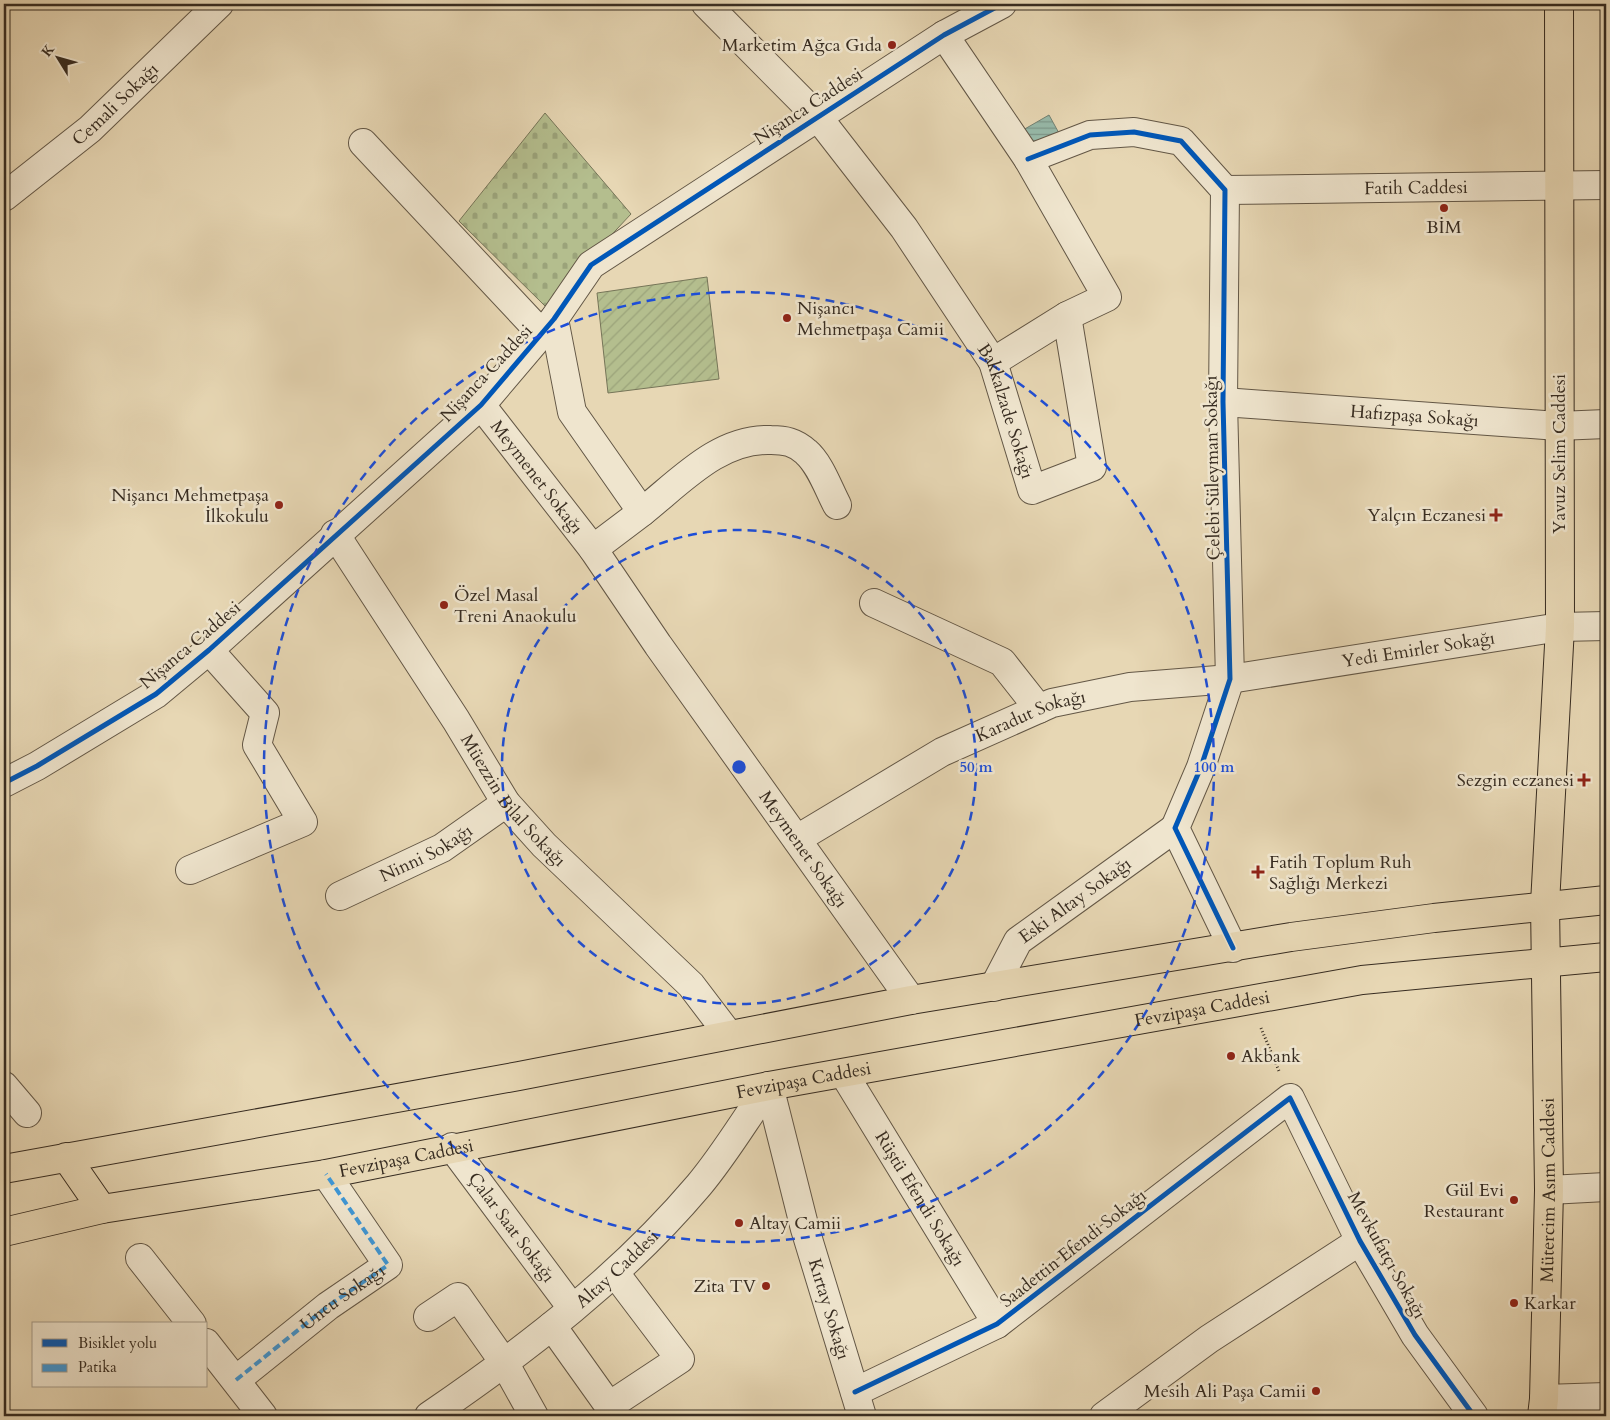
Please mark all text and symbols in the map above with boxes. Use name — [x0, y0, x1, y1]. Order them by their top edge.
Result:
north arrow — [32, 32, 82, 82]
place label: Marketim Ağca Gıda — [722, 33, 882, 58]
marker: Marketim Ağca Gıda — [886, 39, 898, 51]
text: K — [37, 40, 59, 61]
street label: Cemali Sokağı — [67, 57, 164, 152]
street label: Nişanca Caddesi — [749, 62, 868, 151]
street label: Fatih Caddesi — [1364, 175, 1468, 201]
marker: BİM — [1438, 202, 1450, 214]
place label: BİM — [1426, 215, 1462, 240]
place label: Nişancı Mehmetpaşa Camii — [797, 296, 944, 342]
marker: Nişancı Mehmetpaşa Camii — [781, 312, 793, 324]
street label: Nişanca Caddesi — [435, 319, 538, 428]
street label: Bakkalzade Sokağı — [971, 339, 1040, 482]
street label: Yavuz Selim Caddesi — [1547, 374, 1572, 534]
street label: Çelebi Süleyman Sokağı — [1198, 375, 1227, 561]
street label: Hafızpaşa Sokağı — [1349, 399, 1480, 433]
street label: Meymenet Sokağı — [484, 415, 589, 539]
place label: Nişancı Mehmetpaşa İlkokulu — [111, 483, 269, 529]
marker: Nişancı Mehmetpaşa İlkokulu — [273, 499, 285, 511]
place label: Yalçın Eczanesi — [1367, 503, 1486, 528]
marker: Yalçın Eczanesi — [1490, 509, 1502, 521]
place label: Özel Masal Treni Anaokulu — [454, 583, 577, 629]
street label: Nişanca Caddesi — [134, 596, 246, 695]
marker: Özel Masal Treni Anaokulu — [438, 599, 450, 611]
street label: Yedi Emirler Sokağı — [1340, 625, 1497, 674]
street label: Karadut Sokağı — [971, 684, 1088, 749]
street label: Müezzin Bilal Sokağı — [454, 729, 571, 873]
text: 50 m — [959, 757, 993, 777]
text: 100 m — [1194, 757, 1235, 777]
centre of rings — [730, 758, 748, 776]
place label: Sezgin eczanesi — [1457, 768, 1574, 793]
marker: Sezgin eczanesi — [1578, 774, 1590, 786]
street label: Meymenet Sokağı — [753, 786, 853, 913]
street label: Ninni Sokağı — [376, 818, 478, 889]
place label: Fatih Toplum Ruh Sağlığı Merkezi — [1269, 850, 1412, 896]
street label: Eski Altay Sokağı — [1014, 851, 1137, 950]
marker: Fatih Toplum Ruh Sağlığı Merkezi — [1251, 865, 1265, 879]
street label: Fevzipaşa Caddesi — [1133, 985, 1272, 1033]
place label: Akbank — [1241, 1044, 1301, 1069]
marker: Akbank — [1225, 1050, 1237, 1062]
street label: Fevzipaşa Caddesi — [734, 1056, 873, 1105]
street label: Mütercim Asım Caddesi — [1535, 1098, 1562, 1283]
street label: Rüştü Efendi Sokağı — [869, 1126, 971, 1271]
street label: Fevzipaşa Caddesi — [337, 1133, 476, 1184]
street label: Çalar Saat Sokağı — [462, 1167, 561, 1288]
place label: Gül Evi Restaurant — [1424, 1178, 1504, 1224]
street label: Saadettin Efendi Sokağı — [995, 1183, 1152, 1314]
street label: Mevkufatçı Sokağı — [1341, 1187, 1432, 1323]
marker: Gül Evi Restaurant — [1508, 1194, 1520, 1206]
place label: Altay Camii — [749, 1211, 841, 1236]
marker: Altay Camii — [733, 1217, 745, 1229]
street label: Altay Caddesi — [570, 1224, 665, 1314]
street label: Kırtay Sokağı — [802, 1256, 856, 1363]
street label: Uncu Sokağı — [295, 1259, 390, 1337]
place label: Zita TV — [693, 1274, 757, 1299]
marker: Zita TV — [760, 1280, 772, 1292]
place label: Karkar — [1524, 1291, 1576, 1316]
marker: Karkar — [1508, 1297, 1520, 1309]
legend — [32, 1322, 208, 1388]
text: Bisiklet yolu — [78, 1333, 157, 1353]
text: Patika — [78, 1357, 117, 1377]
place label: Mesih Ali Paşa Camii — [1144, 1379, 1306, 1404]
marker: Mesih Ali Paşa Camii — [1310, 1385, 1322, 1397]

